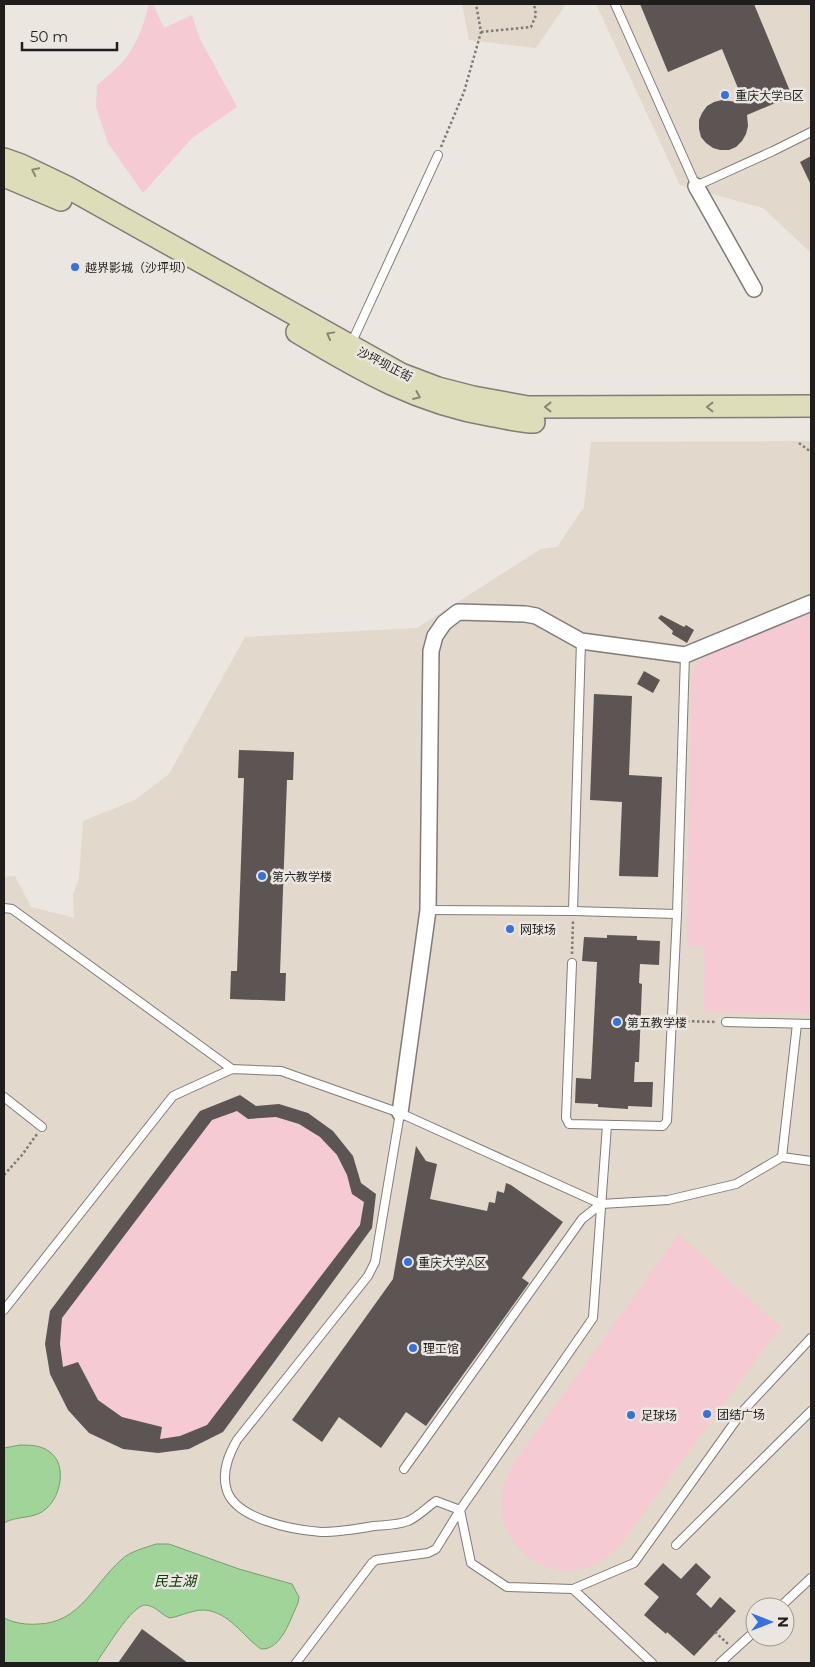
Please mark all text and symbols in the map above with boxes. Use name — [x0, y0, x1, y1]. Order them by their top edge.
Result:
scale bar — [22, 20, 118, 52]
text: 50 m — [30, 27, 68, 46]
place label: 重庆大学B区 — [735, 88, 804, 103]
marker: 重庆大学B区 — [719, 89, 731, 101]
one-way arrow — [31, 167, 40, 177]
place label: 越界影城（沙坪坝） — [85, 260, 193, 275]
marker: 越界影城（沙坪坝） — [69, 261, 81, 273]
one-way arrow — [326, 331, 335, 341]
street label: 沙坪坝正街 — [355, 344, 415, 384]
one-way arrow — [412, 389, 421, 400]
one-way arrow — [543, 402, 551, 412]
one-way arrow — [706, 402, 714, 412]
place label: 第六教学楼 — [272, 869, 332, 884]
marker: 第六教学楼 — [256, 870, 268, 882]
place label: 网球场 — [520, 922, 556, 937]
marker: 网球场 — [504, 923, 516, 935]
place label: 第五教学楼 — [627, 1015, 687, 1030]
marker: 第五教学楼 — [611, 1016, 623, 1028]
place label: 重庆大学A区 — [418, 1255, 487, 1270]
marker: 重庆大学A区 — [402, 1256, 414, 1268]
place label: 理工馆 — [423, 1341, 459, 1356]
marker: 理工馆 — [407, 1342, 419, 1354]
place label: 团结广场 — [717, 1407, 765, 1422]
place label: 足球场 — [641, 1408, 677, 1423]
marker: 团结广场 — [701, 1408, 713, 1420]
marker: 足球场 — [625, 1409, 637, 1421]
water label: 民主湖 — [154, 1572, 198, 1590]
north arrow — [745, 1597, 795, 1647]
text: N — [774, 1616, 792, 1628]

